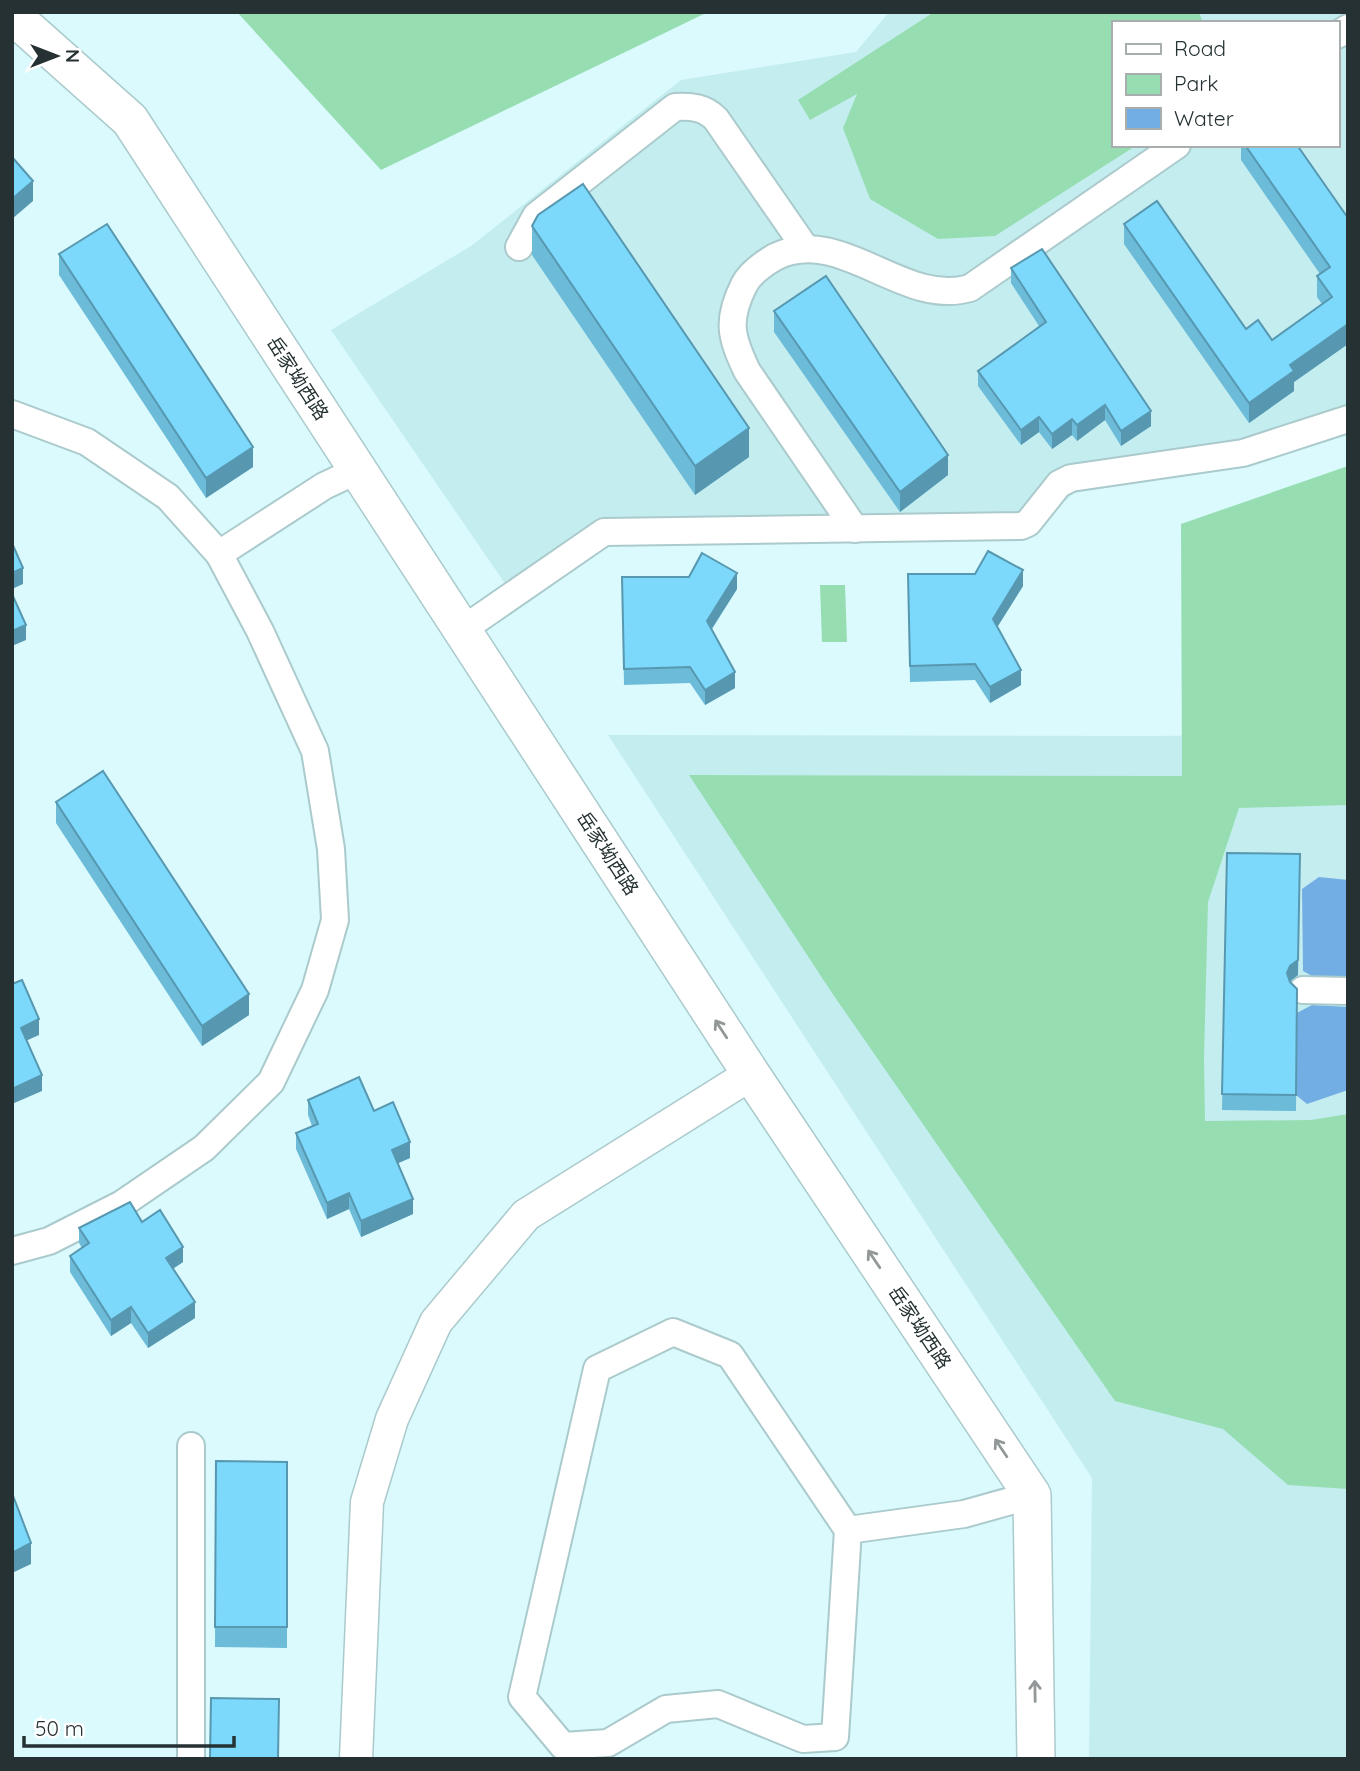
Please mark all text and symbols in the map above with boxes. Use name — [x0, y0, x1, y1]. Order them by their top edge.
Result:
north arrow — [21, 21, 91, 91]
legend — [1112, 21, 1339, 147]
text: Road — [1174, 35, 1226, 61]
text: N — [61, 49, 85, 63]
text: Park — [1174, 70, 1218, 96]
text: Water — [1174, 105, 1234, 131]
street label: 岳家坳西路 — [262, 332, 334, 424]
street label: 岳家坳西路 — [572, 807, 644, 899]
one-way arrow — [714, 1019, 728, 1039]
one-way arrow — [867, 1250, 882, 1269]
street label: 岳家坳西路 — [883, 1281, 957, 1373]
one-way arrow — [994, 1439, 1008, 1458]
one-way arrow — [1028, 1679, 1042, 1702]
scale bar — [24, 1704, 234, 1748]
text: 50 m — [35, 1715, 84, 1741]

